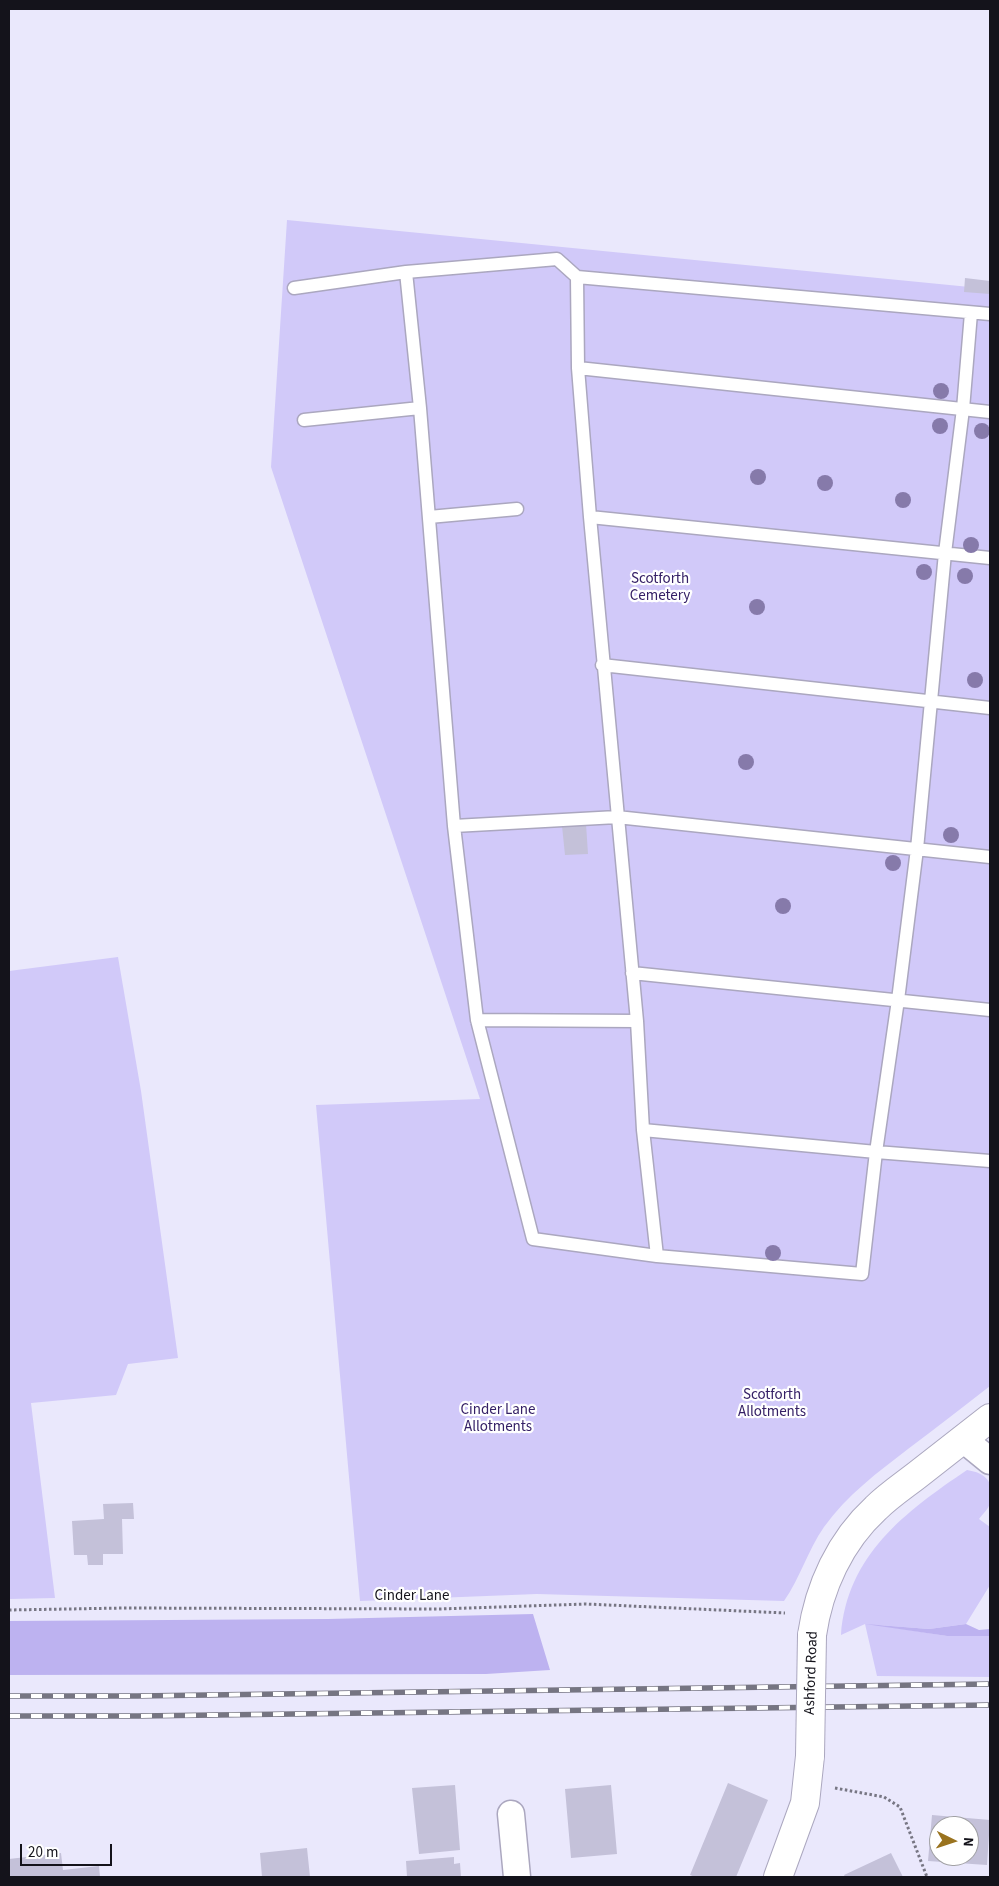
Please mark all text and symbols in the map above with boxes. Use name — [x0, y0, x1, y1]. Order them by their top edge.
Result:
park label: Scotforth Cemetery — [630, 571, 690, 606]
park label: Scotforth Allotments — [738, 1387, 806, 1422]
park label: Cinder Lane Allotments — [461, 1402, 535, 1437]
street label: Cinder Lane — [375, 1588, 449, 1606]
street label: Ashford Road — [802, 1631, 822, 1715]
north arrow — [929, 1816, 979, 1866]
scale bar — [22, 1834, 115, 1866]
text: N — [958, 1837, 978, 1847]
text: 20 m — [28, 1842, 58, 1863]

